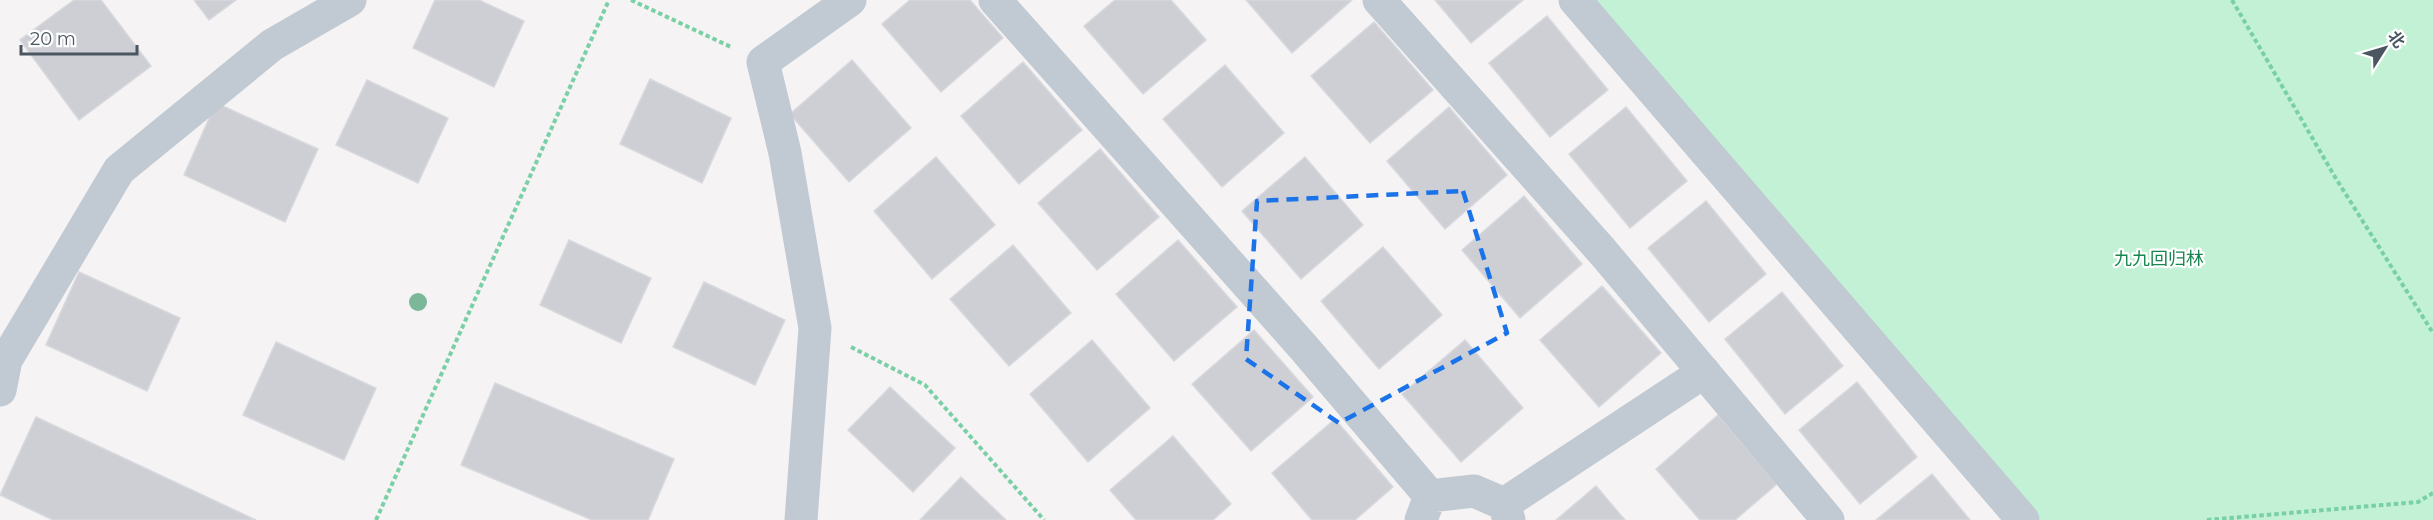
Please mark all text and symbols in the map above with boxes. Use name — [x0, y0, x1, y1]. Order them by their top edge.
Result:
scale bar — [21, 18, 136, 56]
north arrow — [2355, 18, 2415, 78]
text: 北 — [2384, 27, 2409, 51]
text: 20 m — [30, 28, 76, 50]
park label: 九九回归林 — [2114, 248, 2204, 270]

